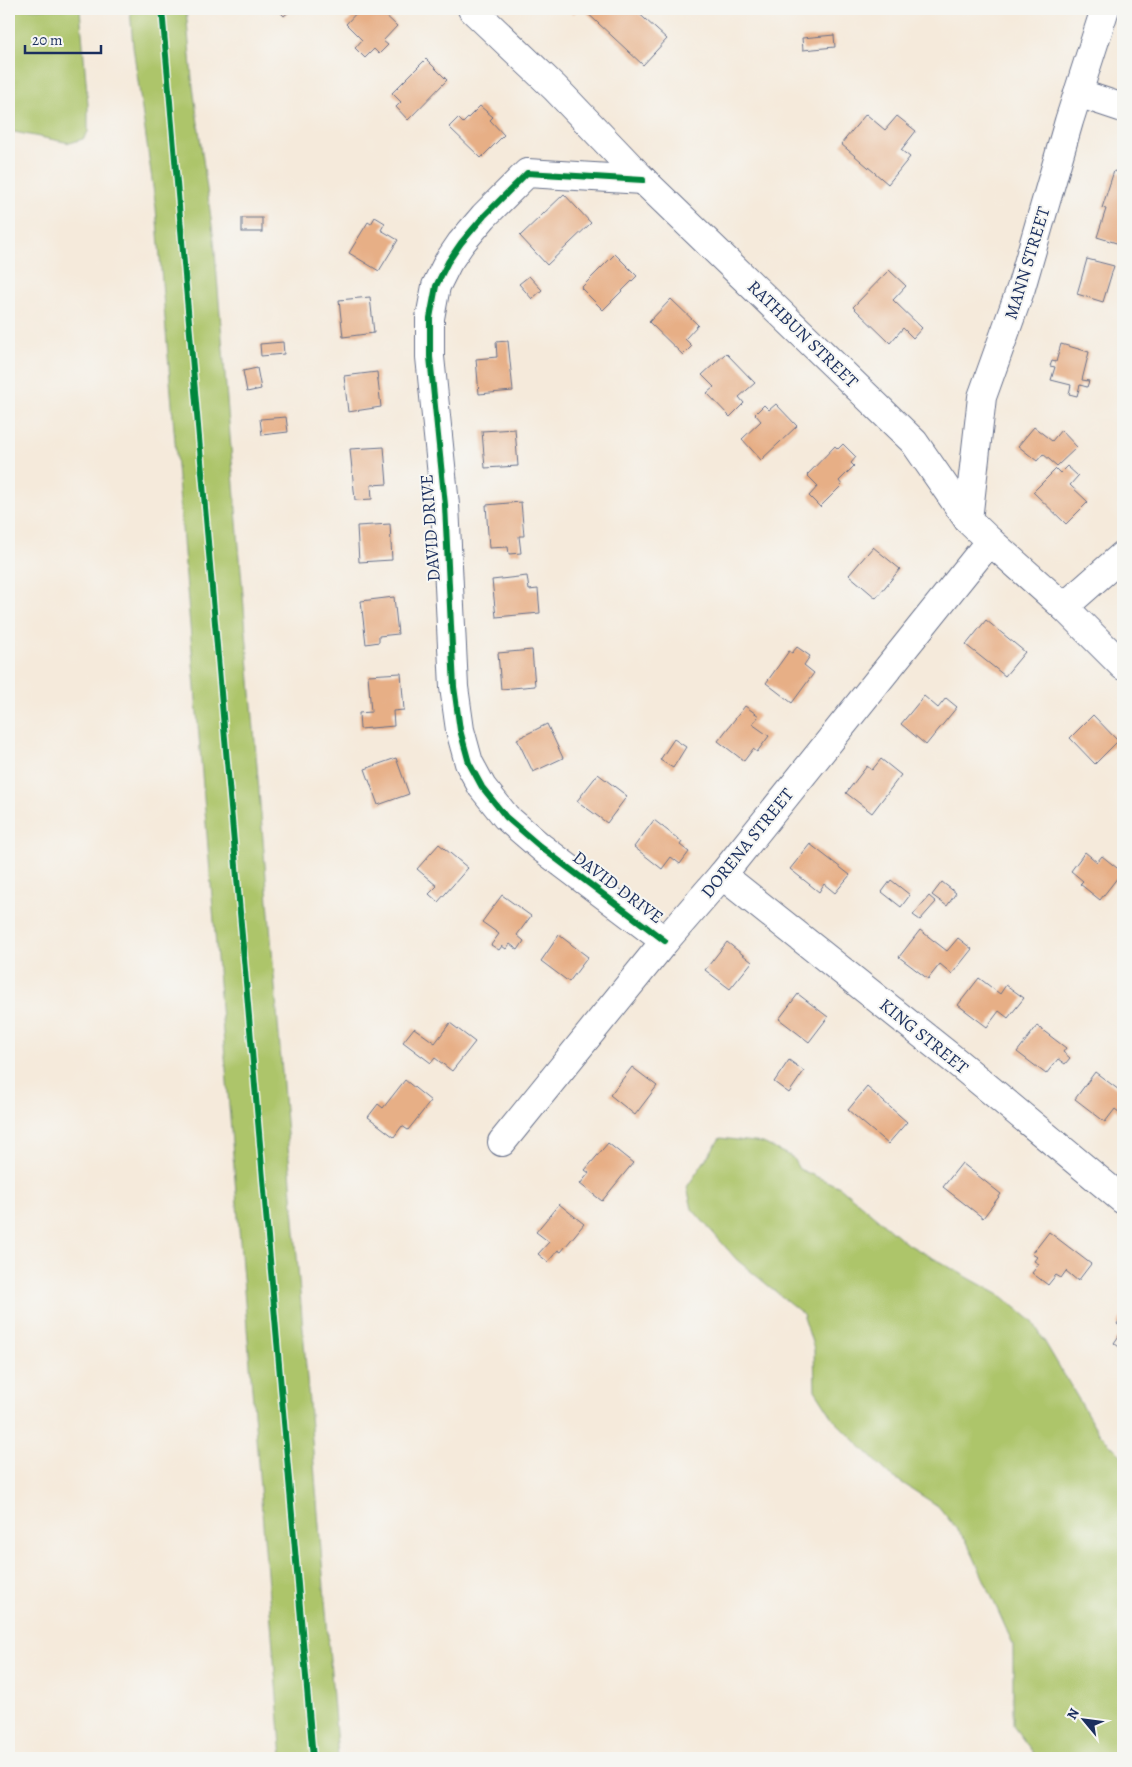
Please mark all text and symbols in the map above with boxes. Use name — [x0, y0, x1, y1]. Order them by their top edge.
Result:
scale bar — [25, 22, 101, 54]
text: 20 m — [32, 30, 63, 50]
street label: MANN STREET — [998, 204, 1056, 322]
street label: RATHBUN STREET — [742, 275, 864, 393]
street label: DAVID DRIVE — [414, 473, 446, 583]
street label: DORENA STREET — [695, 783, 799, 903]
street label: DAVID DRIVE — [568, 845, 668, 929]
street label: KING STREET — [875, 993, 974, 1079]
north arrow — [1060, 1694, 1110, 1744]
text: N — [1062, 1705, 1084, 1723]

